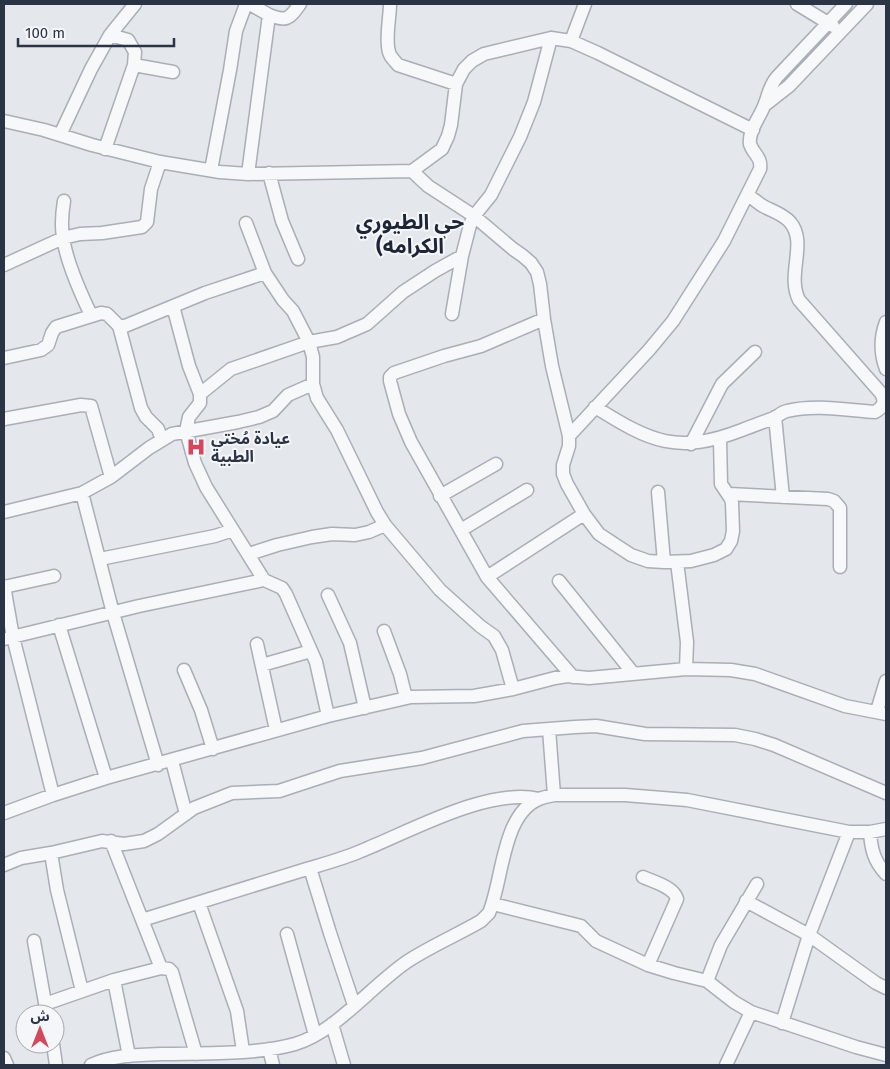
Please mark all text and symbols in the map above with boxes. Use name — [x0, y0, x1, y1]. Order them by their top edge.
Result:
scale bar — [18, 15, 174, 47]
text: 100 m — [25, 24, 65, 42]
district label: حي الطيوري (الكرامه — [356, 209, 464, 259]
place label: عيادة مُختي الطبية — [211, 429, 290, 466]
hospital icon: عيادة مُختي الطبية — [185, 436, 207, 458]
north arrow — [15, 1004, 65, 1054]
text: ش — [30, 1008, 50, 1025]

